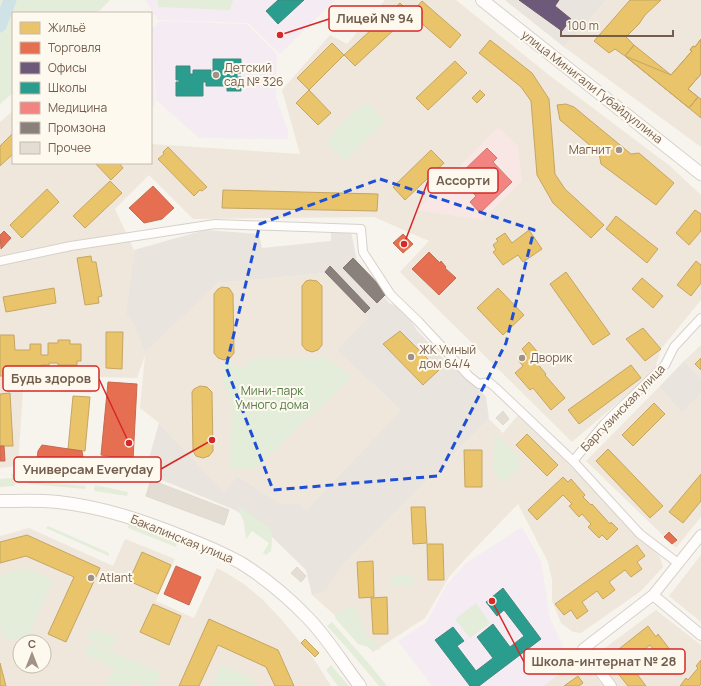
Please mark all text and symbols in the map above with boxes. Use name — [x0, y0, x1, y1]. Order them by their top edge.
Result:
callout: Лицей № 94 — [329, 6, 422, 31]
text: Лицей № 94 — [336, 9, 414, 27]
legend — [12, 12, 152, 164]
scale bar — [561, 12, 673, 38]
text: 100 m — [567, 17, 599, 34]
text: Жильё — [48, 19, 86, 36]
street label: улица Минигали Губайдуллина — [518, 26, 667, 147]
text: Торговля — [48, 39, 101, 56]
text: Офисы — [48, 59, 87, 76]
place label: Детский сад № 326 — [224, 59, 283, 90]
marker: Детский сад № 326 — [211, 70, 221, 80]
text: Школы — [48, 79, 87, 96]
text: Медицина — [48, 99, 107, 116]
text: Промзона — [48, 119, 106, 136]
text: Прочее — [48, 139, 91, 156]
place label: Магнит — [569, 141, 611, 158]
marker: Магнит — [614, 145, 624, 155]
callout: Ассорти — [428, 168, 498, 193]
text: Ассорти — [436, 171, 490, 189]
place label: ЖК Умный дом 64/4 — [419, 341, 476, 372]
place label: Дворик — [530, 349, 573, 366]
marker: ЖК Умный дом 64/4 — [406, 352, 416, 362]
marker: Дворик — [517, 353, 527, 363]
street label: Баргузинская улица — [577, 360, 669, 455]
callout: Будь здоров — [3, 366, 99, 391]
text: Будь здоров — [11, 369, 91, 387]
park label: Мини-парк Умного дома — [235, 382, 309, 413]
callout: Универсам Everyday — [14, 457, 161, 482]
text: Универсам Everyday — [23, 460, 154, 478]
street label: Бакалинская улица — [128, 510, 236, 567]
place label: Atlant — [99, 569, 133, 586]
marker: Atlant — [86, 573, 96, 583]
north arrow — [12, 634, 52, 674]
text: С — [28, 636, 36, 651]
callout: Школа-интернат № 28 — [524, 649, 685, 674]
text: Школа-интернат № 28 — [532, 652, 676, 670]

